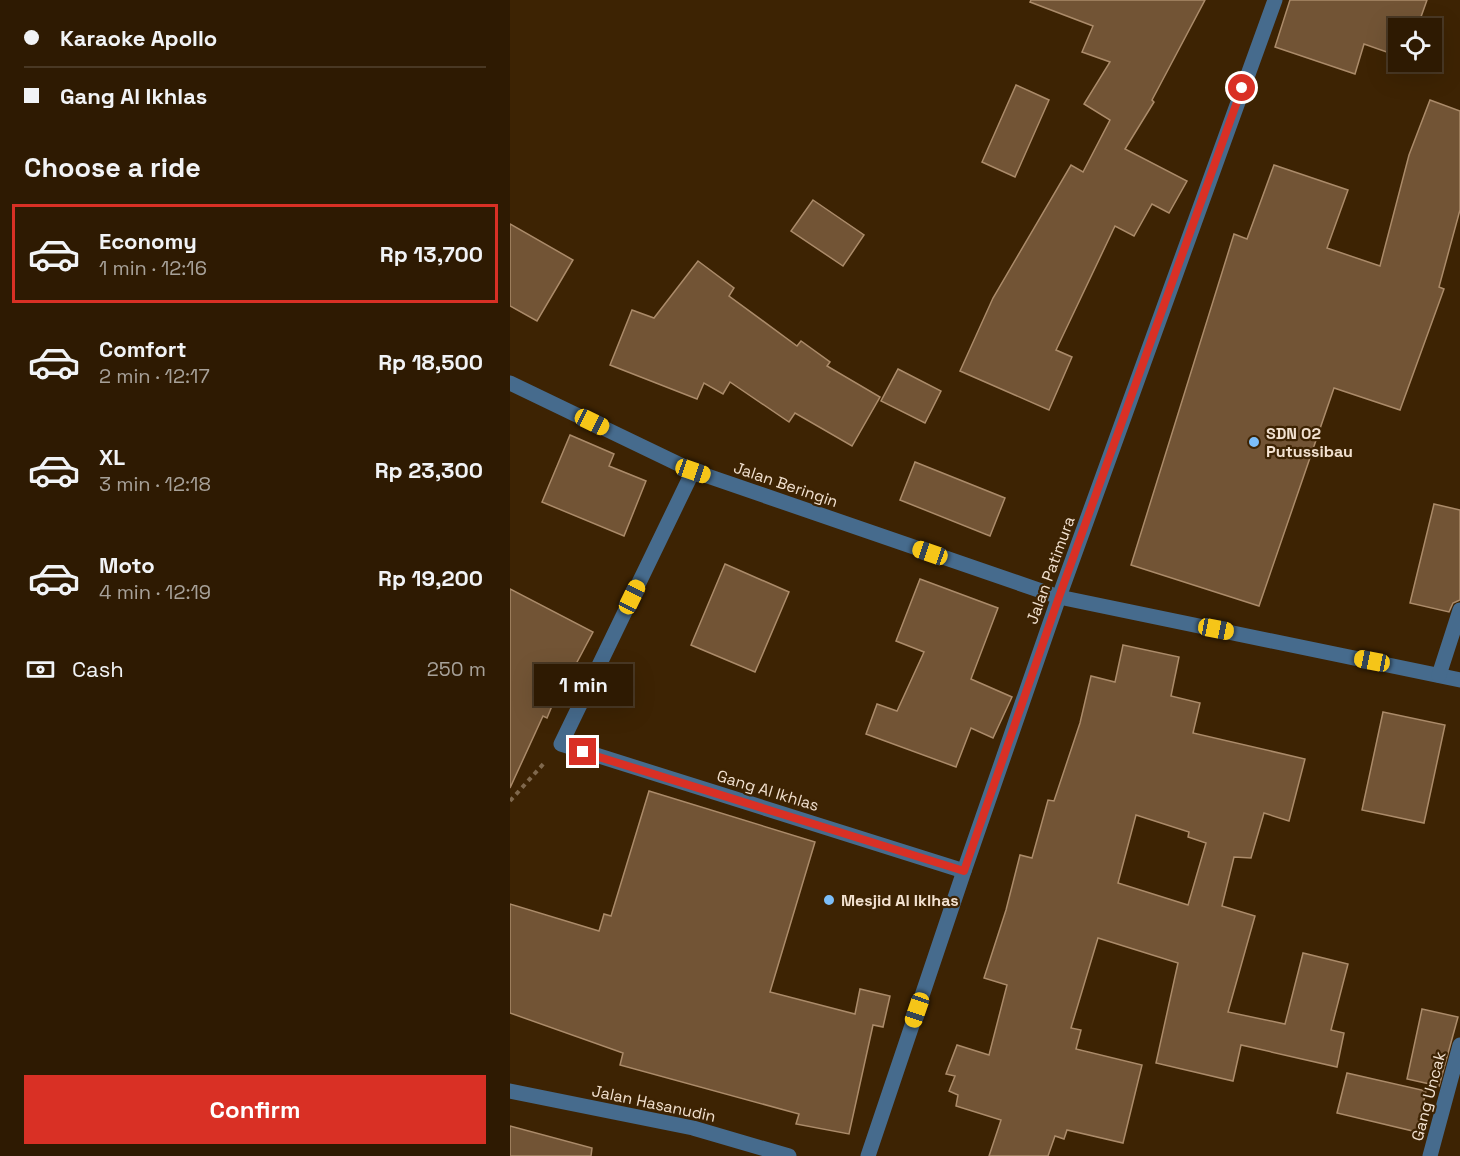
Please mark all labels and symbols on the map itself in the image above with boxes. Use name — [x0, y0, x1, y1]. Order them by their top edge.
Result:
route start — [1228, 74, 1255, 101]
car — [572, 406, 612, 438]
place label: SDN 02 Putussibau — [1266, 423, 1353, 462]
marker: SDN 02 Putussibau — [1247, 435, 1261, 449]
car — [673, 457, 713, 485]
street label: Jalan Beringin — [731, 457, 841, 512]
street label: Jalan Patimura — [1021, 513, 1080, 627]
car — [910, 539, 950, 567]
car — [616, 577, 648, 617]
car — [1197, 617, 1235, 641]
car — [1353, 649, 1391, 673]
callout: 1 min — [533, 665, 632, 707]
route end — [569, 738, 596, 765]
street label: Gang Al Ikhlas — [714, 765, 821, 816]
place label: Mesjid Al Iklhas — [841, 890, 959, 911]
marker: Mesjid Al Iklhas — [822, 893, 836, 907]
car — [903, 990, 931, 1030]
street label: Gang Uncak — [1406, 1049, 1451, 1143]
street label: Jalan Hasanudin — [590, 1080, 718, 1127]

